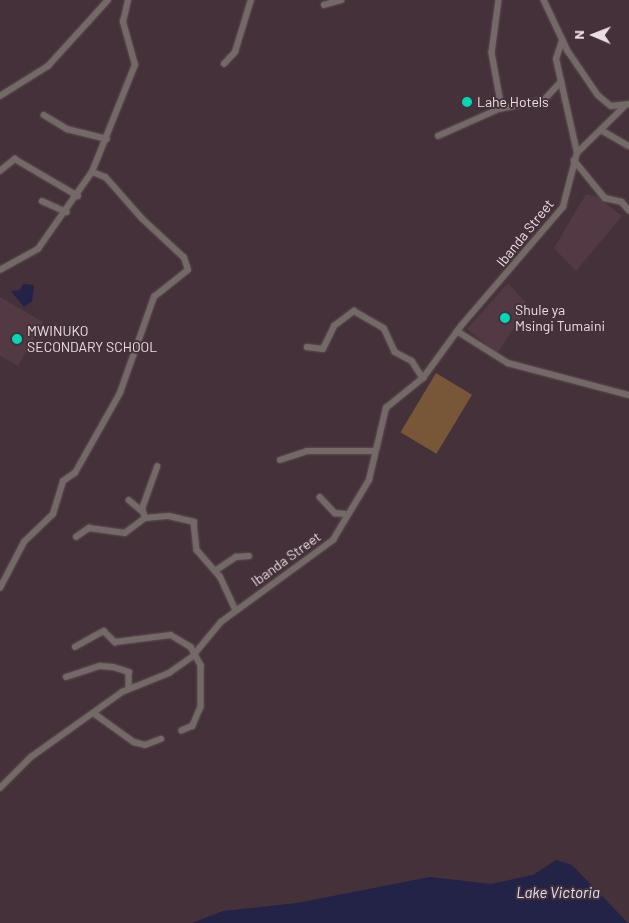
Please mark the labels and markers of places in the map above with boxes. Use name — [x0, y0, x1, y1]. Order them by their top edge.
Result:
place label: Lahe Hotels — [477, 94, 549, 110]
marker: Lahe Hotels — [461, 96, 473, 108]
place label: Shule ya Msingi Tumaini — [515, 302, 605, 334]
marker: Shule ya Msingi Tumaini — [499, 312, 511, 324]
place label: MWINUKO SECONDARY SCHOOL — [27, 323, 157, 356]
marker: MWINUKO SECONDARY SCHOOL — [11, 333, 23, 345]

